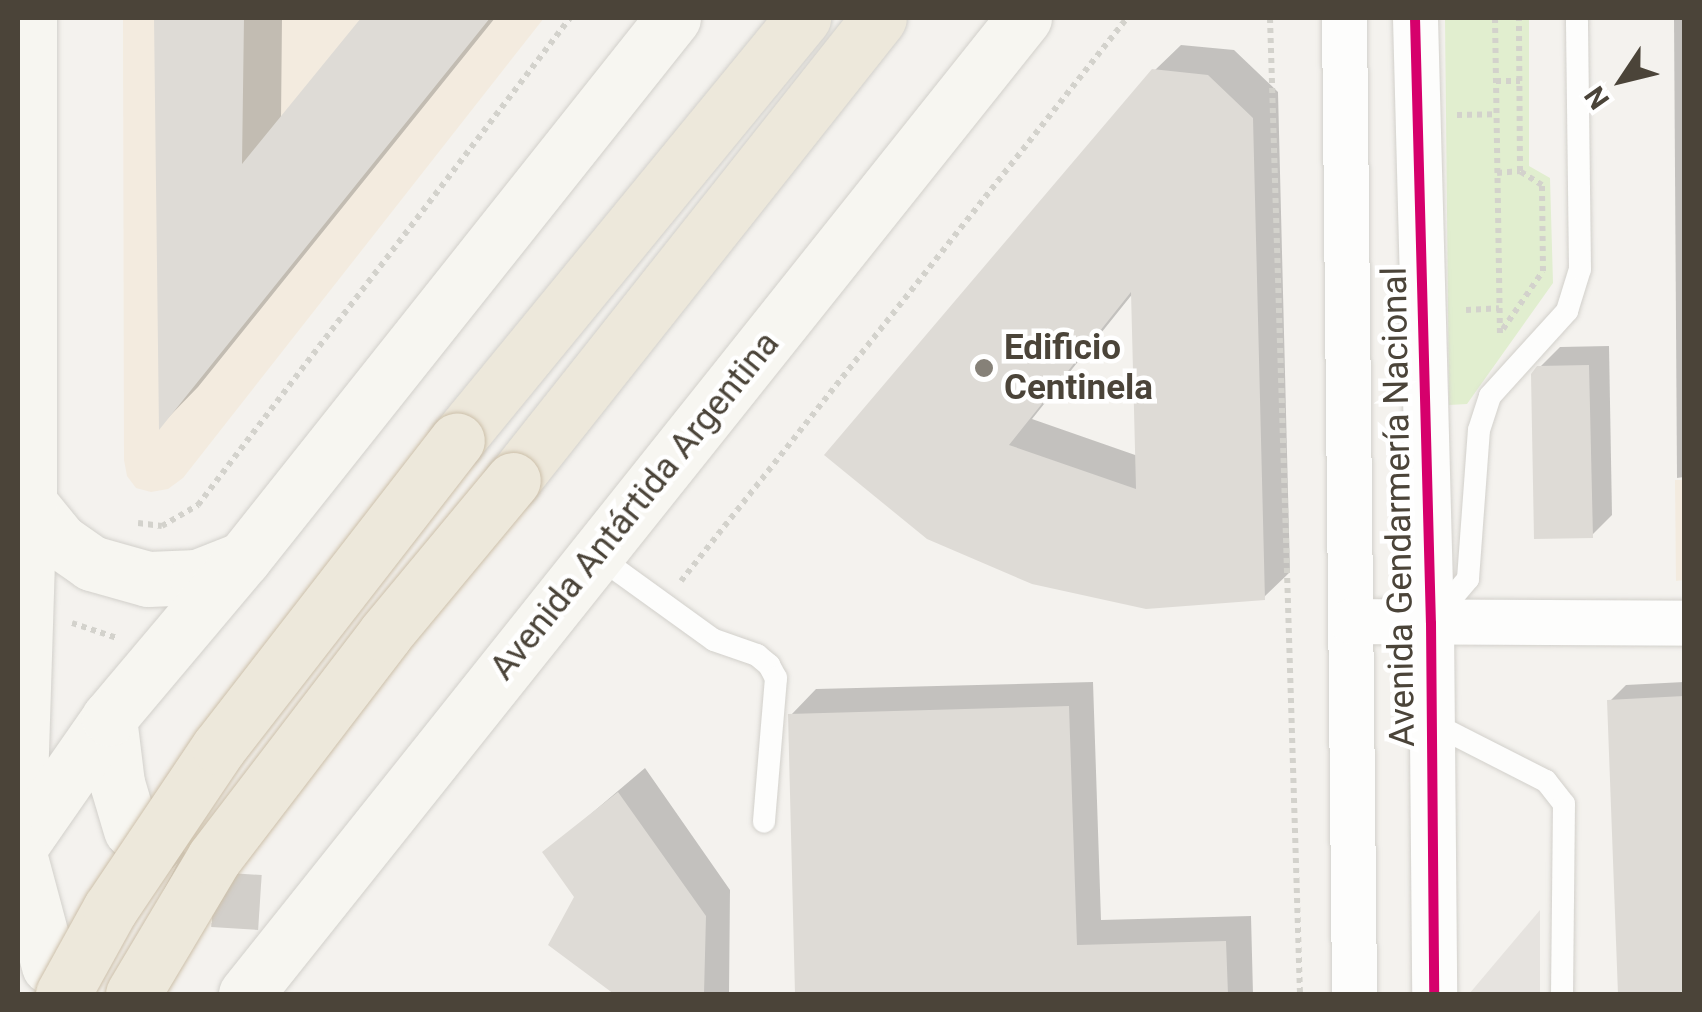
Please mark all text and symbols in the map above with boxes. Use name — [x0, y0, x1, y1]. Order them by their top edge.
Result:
north arrow — [1572, 30, 1672, 130]
text: N — [1578, 80, 1616, 115]
street label: Avenida Gendarmería Nacional — [1374, 267, 1424, 747]
street label: Avenida Antártida Argentina — [482, 324, 788, 688]
place label: Edificio Centinela — [1004, 327, 1153, 409]
marker: Edificio Centinela — [973, 357, 995, 379]

